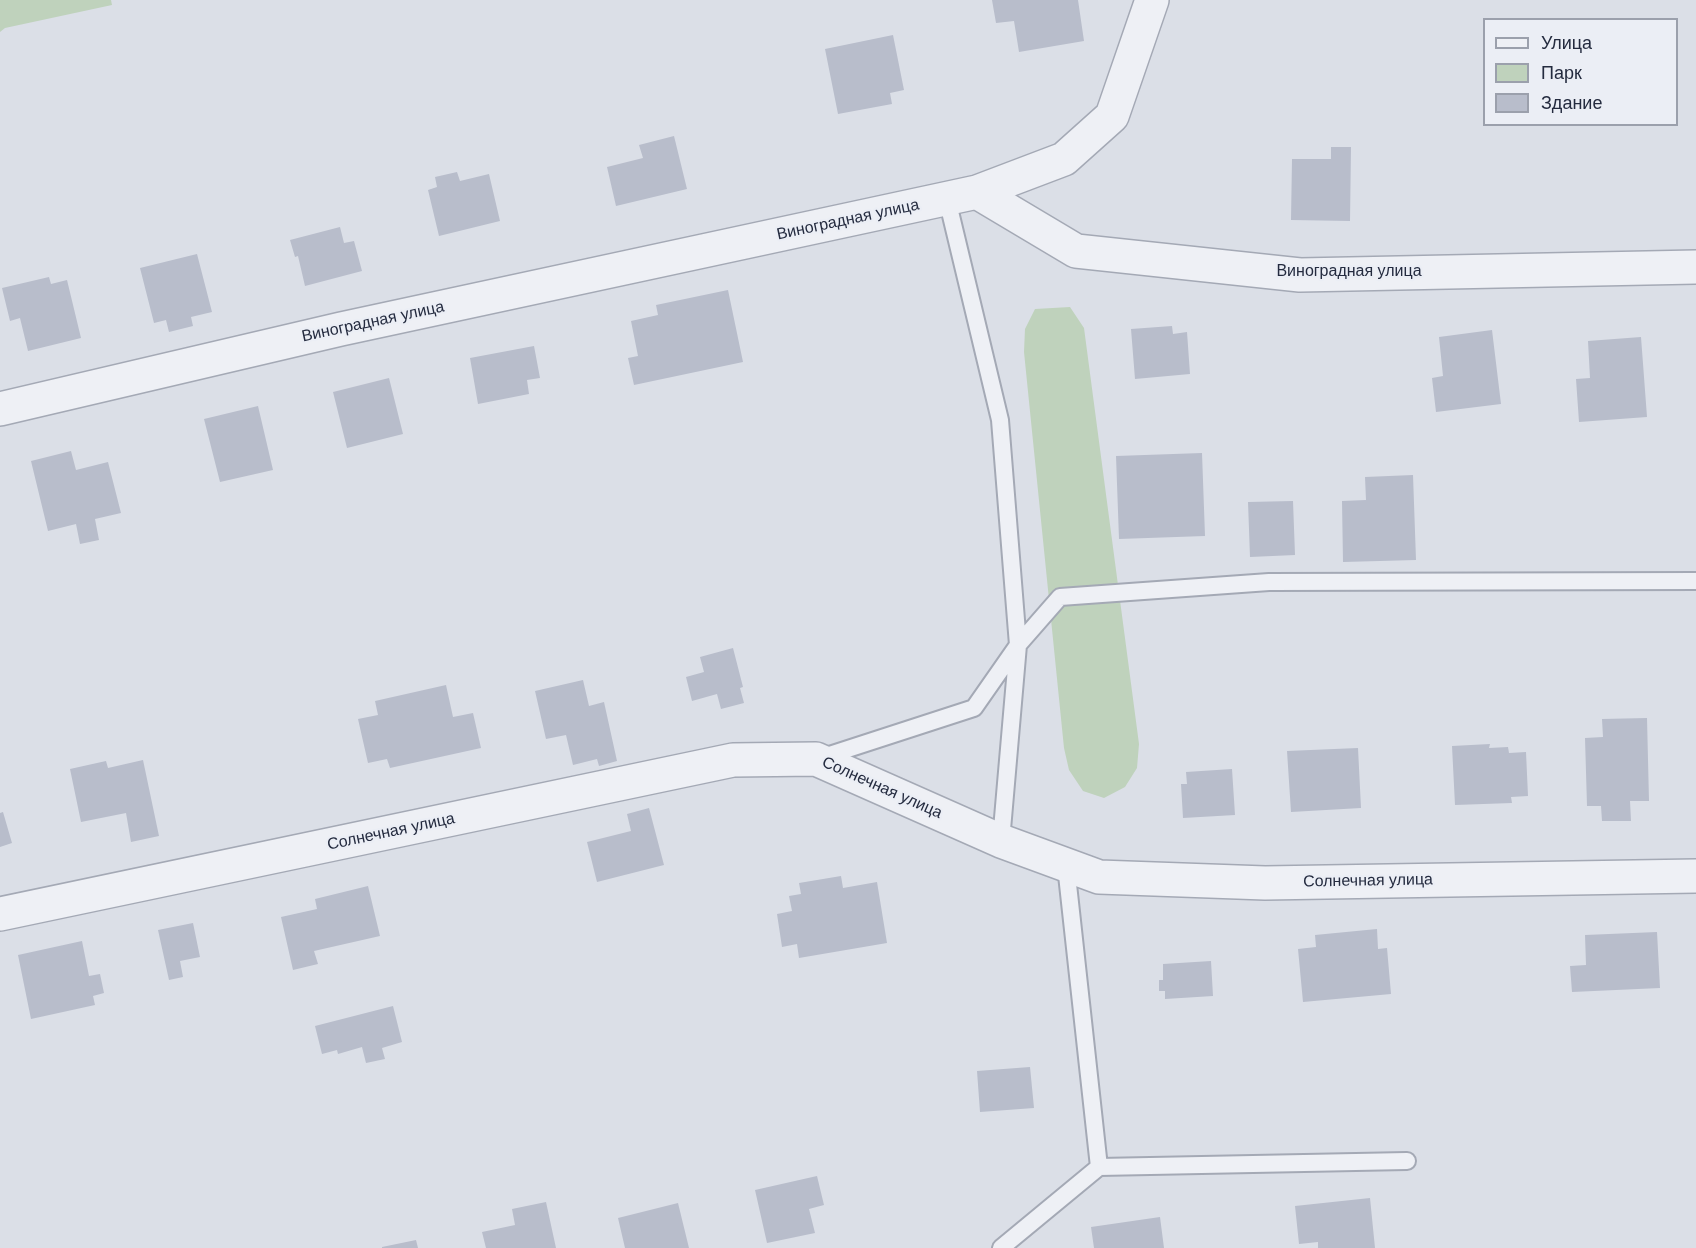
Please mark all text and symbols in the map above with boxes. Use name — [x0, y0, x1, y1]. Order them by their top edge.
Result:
legend — [1483, 18, 1678, 126]
text: Улица — [1541, 33, 1592, 53]
text: Парк — [1541, 63, 1582, 83]
text: Здание — [1541, 93, 1602, 113]
street label: Виноградная улица — [775, 196, 921, 244]
street label: Виноградная улица — [1276, 262, 1422, 282]
street label: Виноградная улица — [300, 298, 446, 346]
street label: Солнечная улица — [819, 753, 945, 823]
street label: Солнечная улица — [326, 809, 456, 855]
street label: Солнечная улица — [1303, 870, 1433, 892]

